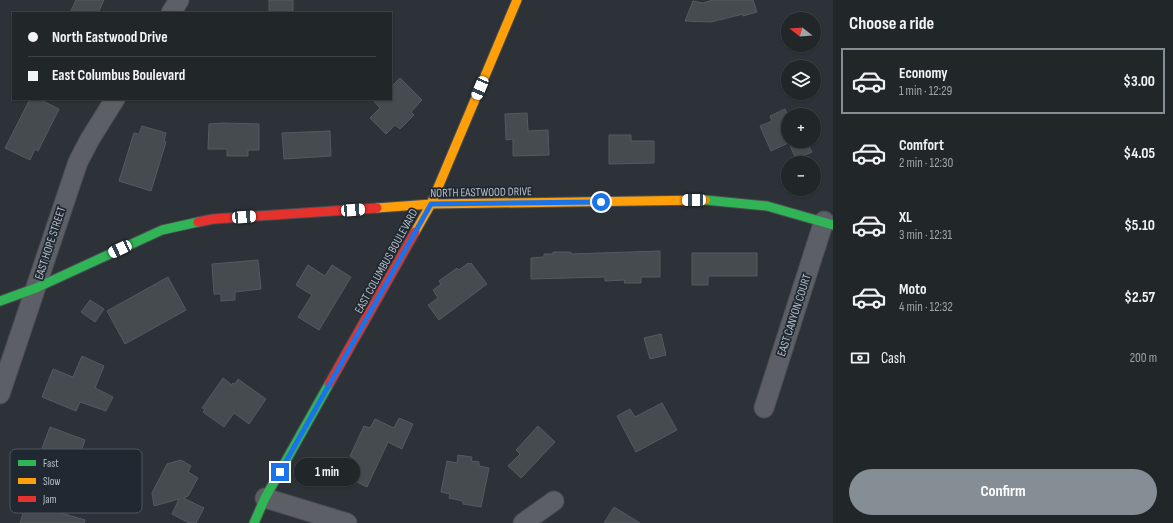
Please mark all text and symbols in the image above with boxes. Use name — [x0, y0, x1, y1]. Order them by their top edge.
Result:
north arrow — [781, 12, 821, 52]
map controls — [781, 12, 821, 196]
text: Choose a ride — [849, 13, 934, 34]
text: North Eastwood Drive — [52, 28, 168, 47]
button: layers — [781, 60, 821, 100]
icon: car — [851, 63, 887, 99]
text: Economy — [899, 64, 948, 83]
text: East Columbus Boulevard — [52, 66, 185, 85]
text: $3.00 — [1123, 72, 1155, 91]
car — [470, 75, 490, 101]
text: 1 min · 12:29 — [899, 83, 952, 99]
button: + — [781, 108, 821, 148]
icon: car — [851, 135, 887, 171]
text: Comfort — [899, 136, 944, 155]
text: $4.05 — [1124, 144, 1155, 163]
text: 2 min · 12:30 — [899, 155, 953, 171]
button: − — [781, 156, 821, 196]
street label: NORTH EASTWOOD DRIVE — [430, 184, 532, 201]
route start — [592, 193, 610, 211]
car — [682, 194, 706, 206]
car — [341, 203, 365, 217]
street label: EAST HOPE STREET — [32, 205, 69, 282]
street label: EAST COLUMBUS BOULEVARD — [351, 206, 421, 316]
icon: car — [851, 207, 887, 243]
text: XL — [899, 208, 912, 227]
car — [232, 210, 256, 224]
text: $5.10 — [1124, 216, 1155, 235]
text: 3 min · 12:31 — [899, 227, 952, 243]
car — [107, 238, 133, 260]
street label: EAST CANYON COURT — [774, 272, 815, 358]
icon: car — [851, 279, 887, 315]
text: Moto — [899, 280, 926, 299]
text: $2.57 — [1124, 288, 1155, 307]
text: 4 min · 12:32 — [899, 299, 953, 315]
icon: cash — [849, 347, 871, 369]
text: Cash — [881, 349, 906, 368]
text: 200 m — [1130, 350, 1157, 366]
legend — [10, 449, 142, 513]
text: Fast — [43, 457, 59, 470]
callout: 1 min — [294, 458, 360, 486]
route end — [271, 463, 289, 481]
text: 1 min — [315, 464, 339, 480]
button: Confirm — [849, 469, 1157, 515]
text: Slow — [43, 475, 60, 488]
text: Jam — [42, 493, 57, 506]

